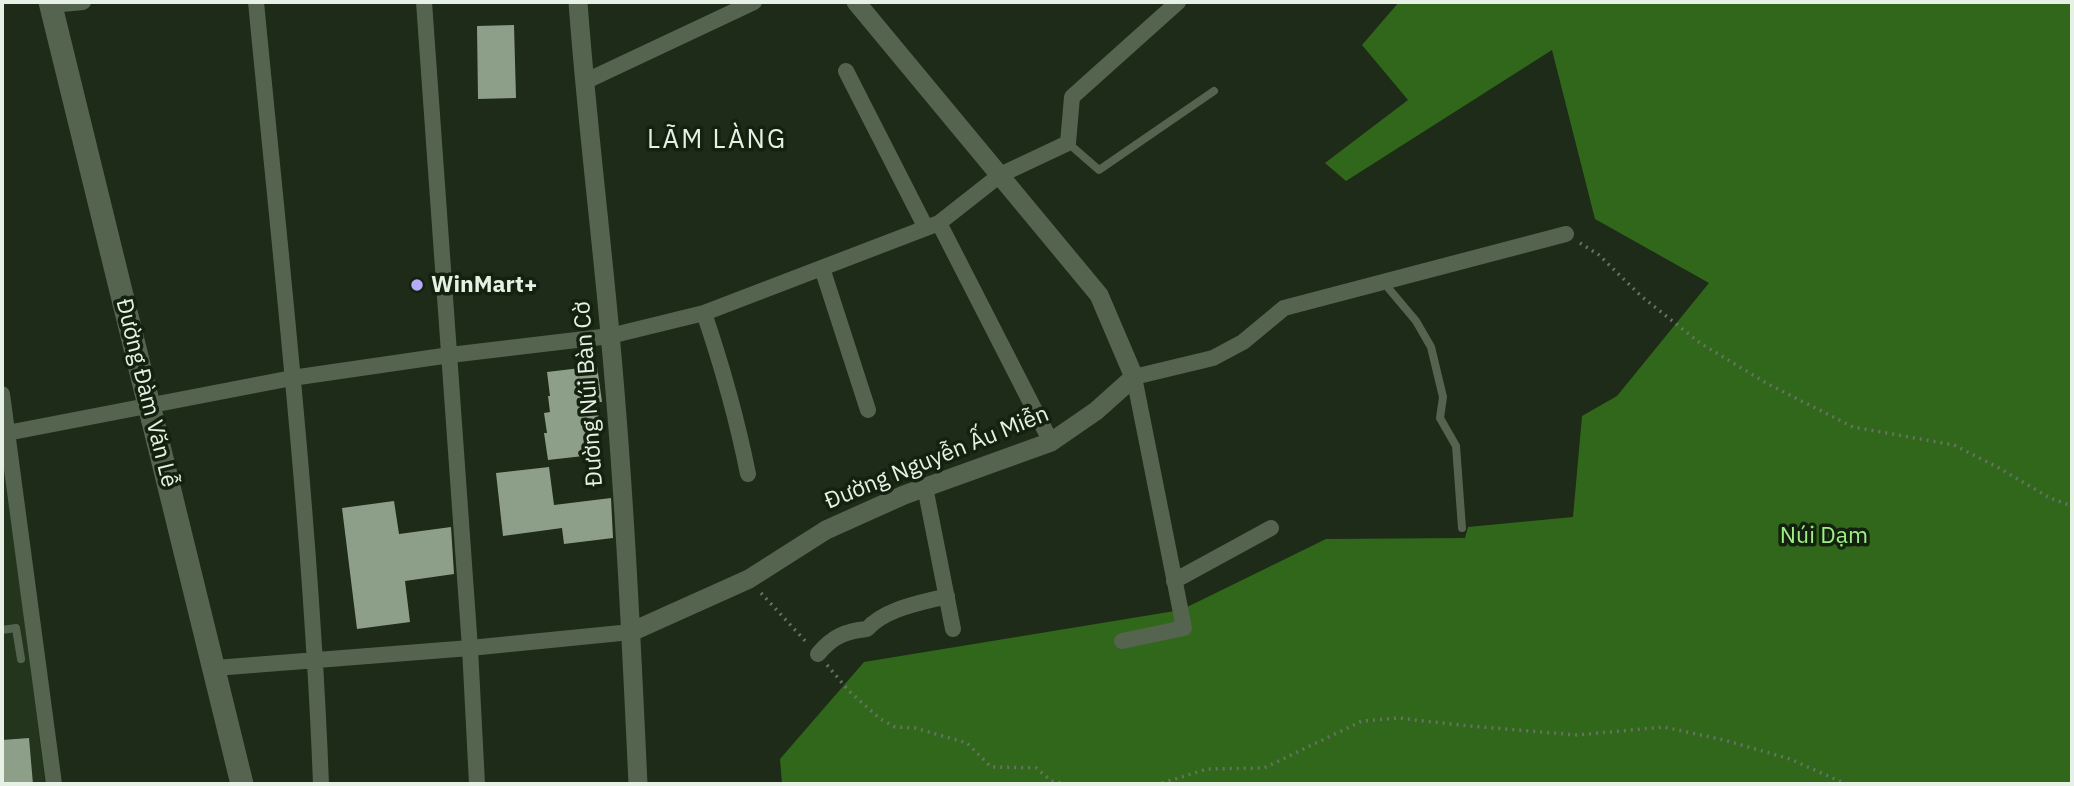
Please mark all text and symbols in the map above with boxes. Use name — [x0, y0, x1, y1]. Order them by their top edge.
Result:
district label: LÃM LÀNG — [648, 124, 786, 156]
place label: WinMart+ — [431, 271, 538, 299]
marker: WinMart+ — [409, 277, 425, 293]
street label: Đường Đàm Văn Lễ — [109, 296, 183, 490]
street label: Đường Núi Bàn Cờ — [569, 300, 609, 488]
street label: Đường Nguyễn Ấu Miễn — [821, 400, 1053, 516]
park label: Núi Dạm — [1780, 522, 1868, 550]

